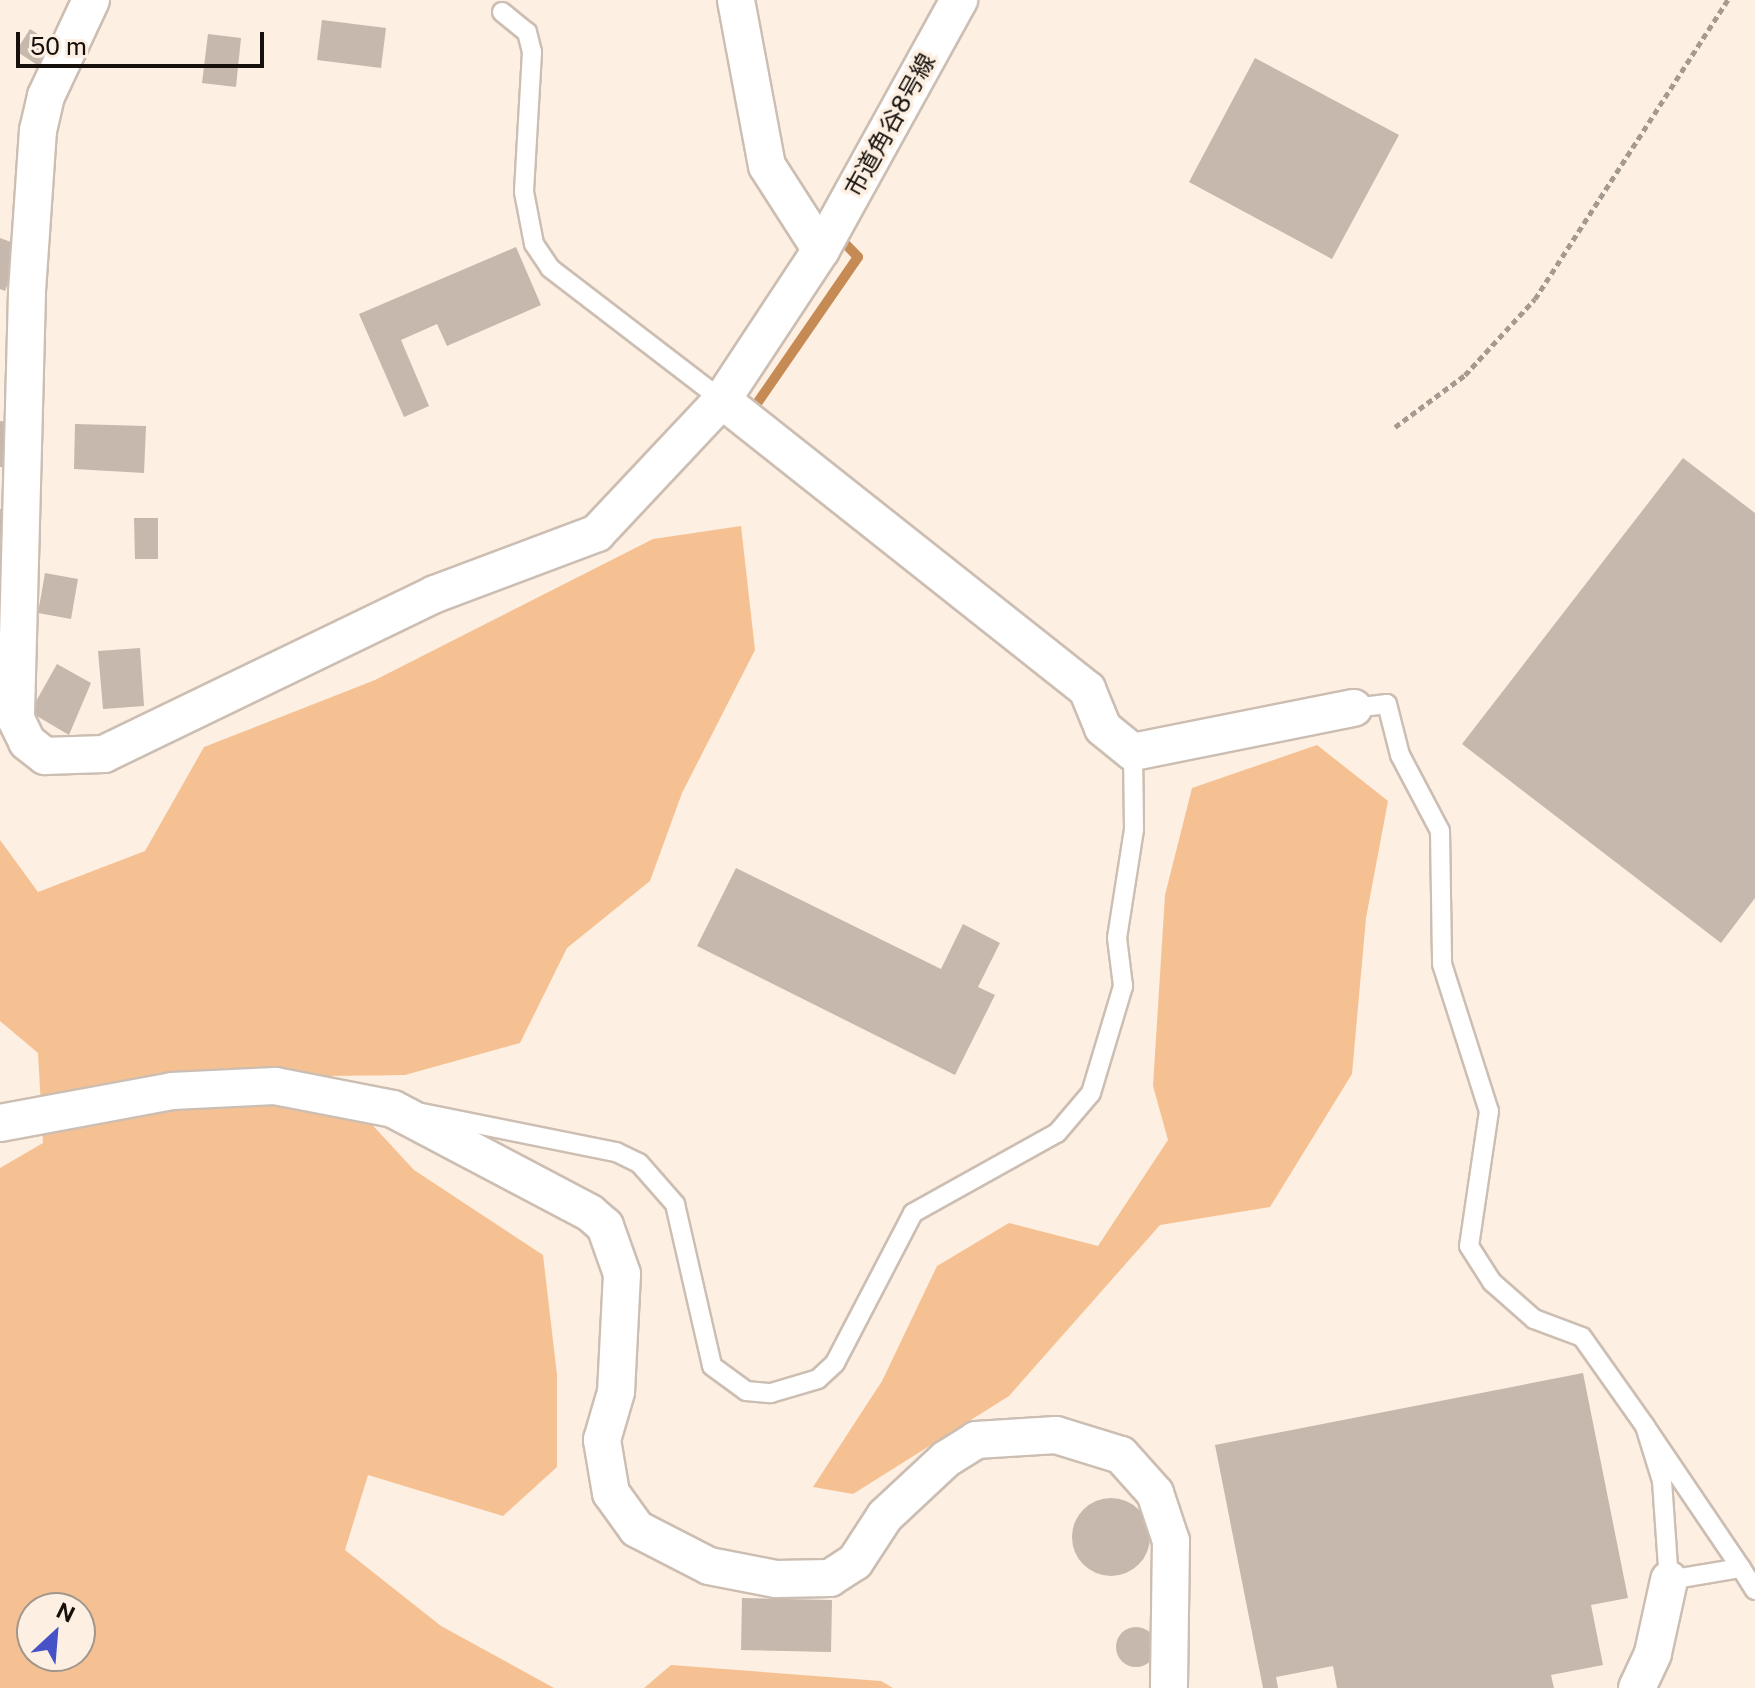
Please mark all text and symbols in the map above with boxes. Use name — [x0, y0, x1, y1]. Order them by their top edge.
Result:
scale bar — [20, 16, 268, 66]
text: 50 m — [30, 32, 87, 60]
street label: 市道角谷8号線 — [839, 48, 941, 202]
north arrow — [16, 1592, 96, 1672]
text: N — [52, 1597, 79, 1628]

